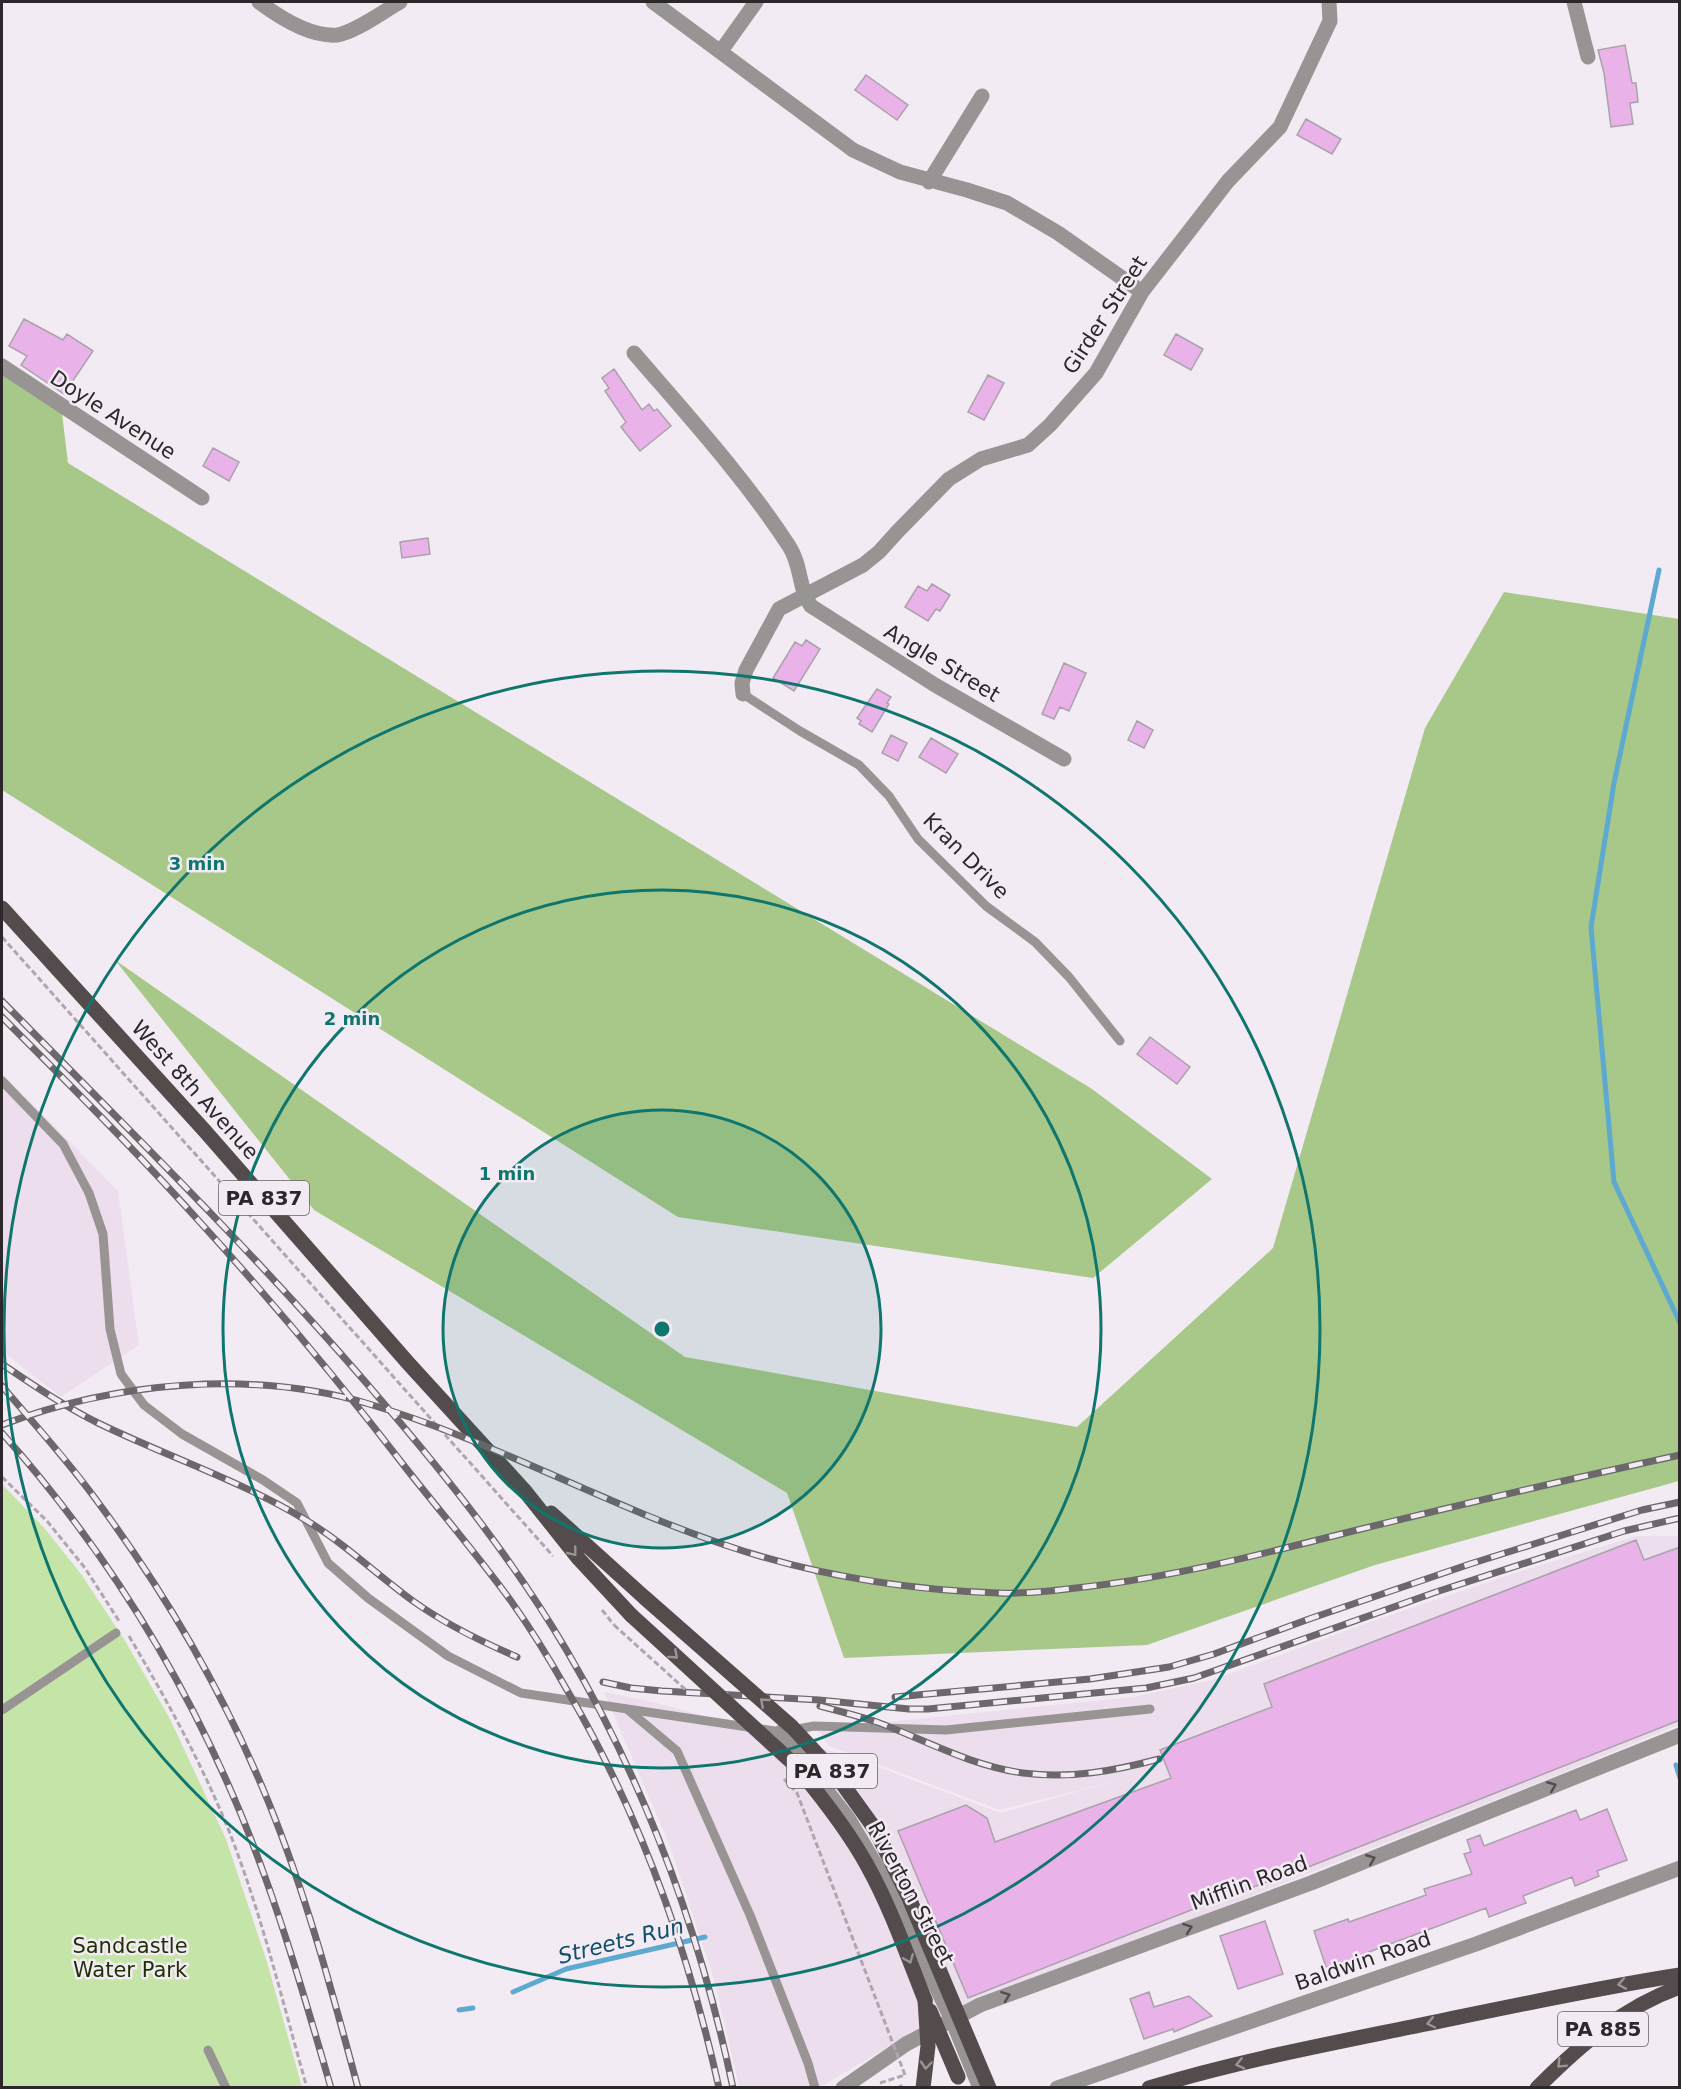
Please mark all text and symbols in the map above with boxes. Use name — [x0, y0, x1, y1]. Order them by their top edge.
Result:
street label: Girder Street — [1058, 252, 1152, 378]
street label: Doyle Avenue — [46, 365, 180, 465]
street label: Angle Street — [880, 619, 1004, 707]
street label: Kran Drive — [918, 808, 1014, 904]
text: 3 min — [169, 853, 225, 874]
text: 2 min — [324, 1008, 380, 1029]
street label: West 8th Avenue — [127, 1016, 263, 1164]
text: 1 min — [479, 1163, 535, 1184]
road number: PA 837 — [219, 1181, 309, 1215]
centre of rings — [652, 1319, 672, 1339]
one-way arrow — [566, 1545, 577, 1556]
one-way arrow — [668, 1648, 678, 1659]
one-way arrow — [760, 1698, 771, 1709]
road number: PA 837 — [787, 1754, 877, 1788]
one-way arrow — [1545, 1781, 1556, 1793]
street label: Riverton Street — [863, 1817, 959, 1969]
street label: Mifflin Road — [1187, 1851, 1311, 1915]
one-way arrow — [1364, 1854, 1375, 1866]
water label: Streets Run — [555, 1913, 687, 1969]
one-way arrow — [1182, 1923, 1193, 1935]
street label: Baldwin Road — [1292, 1927, 1434, 1995]
park label: Sandcastle Water Park — [72, 1934, 188, 1982]
one-way arrow — [902, 1953, 914, 1964]
one-way arrow — [1617, 1977, 1627, 1990]
one-way arrow — [1000, 1990, 1010, 2003]
road number: PA 885 — [1558, 2012, 1648, 2046]
one-way arrow — [1426, 2016, 1436, 2029]
one-way arrow — [1235, 2057, 1245, 2070]
one-way arrow — [1557, 2057, 1568, 2067]
one-way arrow — [920, 2060, 933, 2069]

